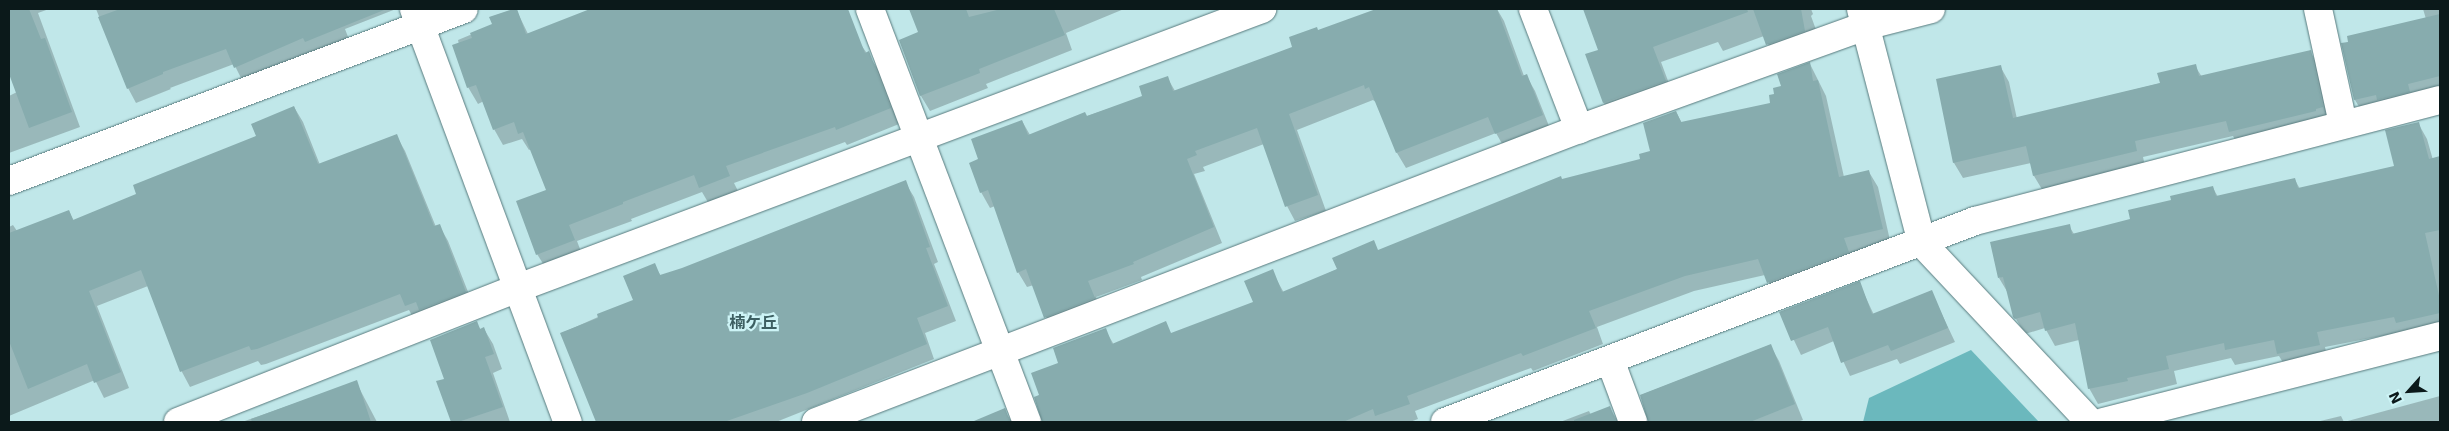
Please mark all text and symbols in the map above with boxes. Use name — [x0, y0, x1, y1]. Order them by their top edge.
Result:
district label: 楠ケ丘 — [729, 313, 777, 333]
north arrow — [2384, 366, 2434, 416]
text: N — [2386, 389, 2405, 406]

